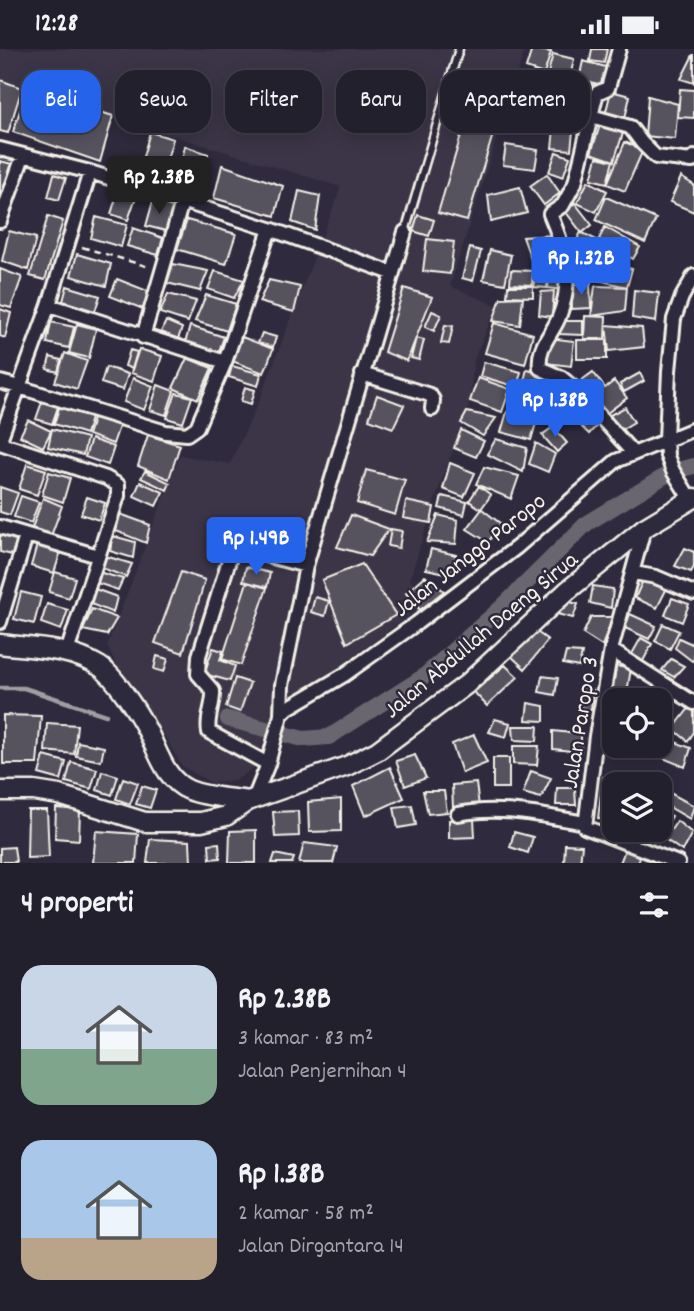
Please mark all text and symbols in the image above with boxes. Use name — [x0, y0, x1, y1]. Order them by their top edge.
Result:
text: 12:28 — [35, 6, 78, 43]
chip: Beli — [21, 70, 101, 133]
chip: Sewa — [115, 70, 211, 133]
chip: Filter — [225, 70, 322, 133]
chip: Baru — [336, 70, 426, 133]
chip: Apartemen — [440, 70, 590, 133]
pin: Rp 2.38B — [87, 157, 231, 216]
text: Rp 2.38B — [123, 162, 195, 195]
pin: Rp 1.32B — [509, 237, 653, 297]
text: Rp 1.32B — [547, 243, 615, 276]
pin: Rp 1.38B — [483, 379, 627, 439]
text: Rp 1.38B — [522, 385, 588, 418]
street label: Jalan Janggo Paropo — [387, 486, 554, 627]
pin: Rp 1.49B — [184, 517, 328, 577]
text: Rp 1.49B — [223, 523, 289, 556]
street label: Jalan Abdullah Daeng Sirua — [377, 544, 587, 728]
street label: Jalan Paropo 3 — [555, 654, 609, 791]
map controls — [602, 688, 672, 842]
button: locate — [602, 688, 672, 758]
button: layers — [602, 772, 672, 842]
text: 4 properti — [21, 884, 133, 927]
icon: filters — [635, 886, 673, 924]
text: Rp 2.38B — [238, 980, 331, 1023]
icon: home — [77, 993, 161, 1077]
text: 3 kamar · 83 m² — [238, 1023, 374, 1056]
text: Jalan Penjernihan 4 — [238, 1056, 407, 1089]
text: Rp 1.38B — [238, 1155, 324, 1198]
icon: home — [77, 1168, 161, 1252]
text: 2 kamar · 58 m² — [238, 1198, 374, 1231]
text: Jalan Dirgantara 14 — [238, 1231, 404, 1264]

